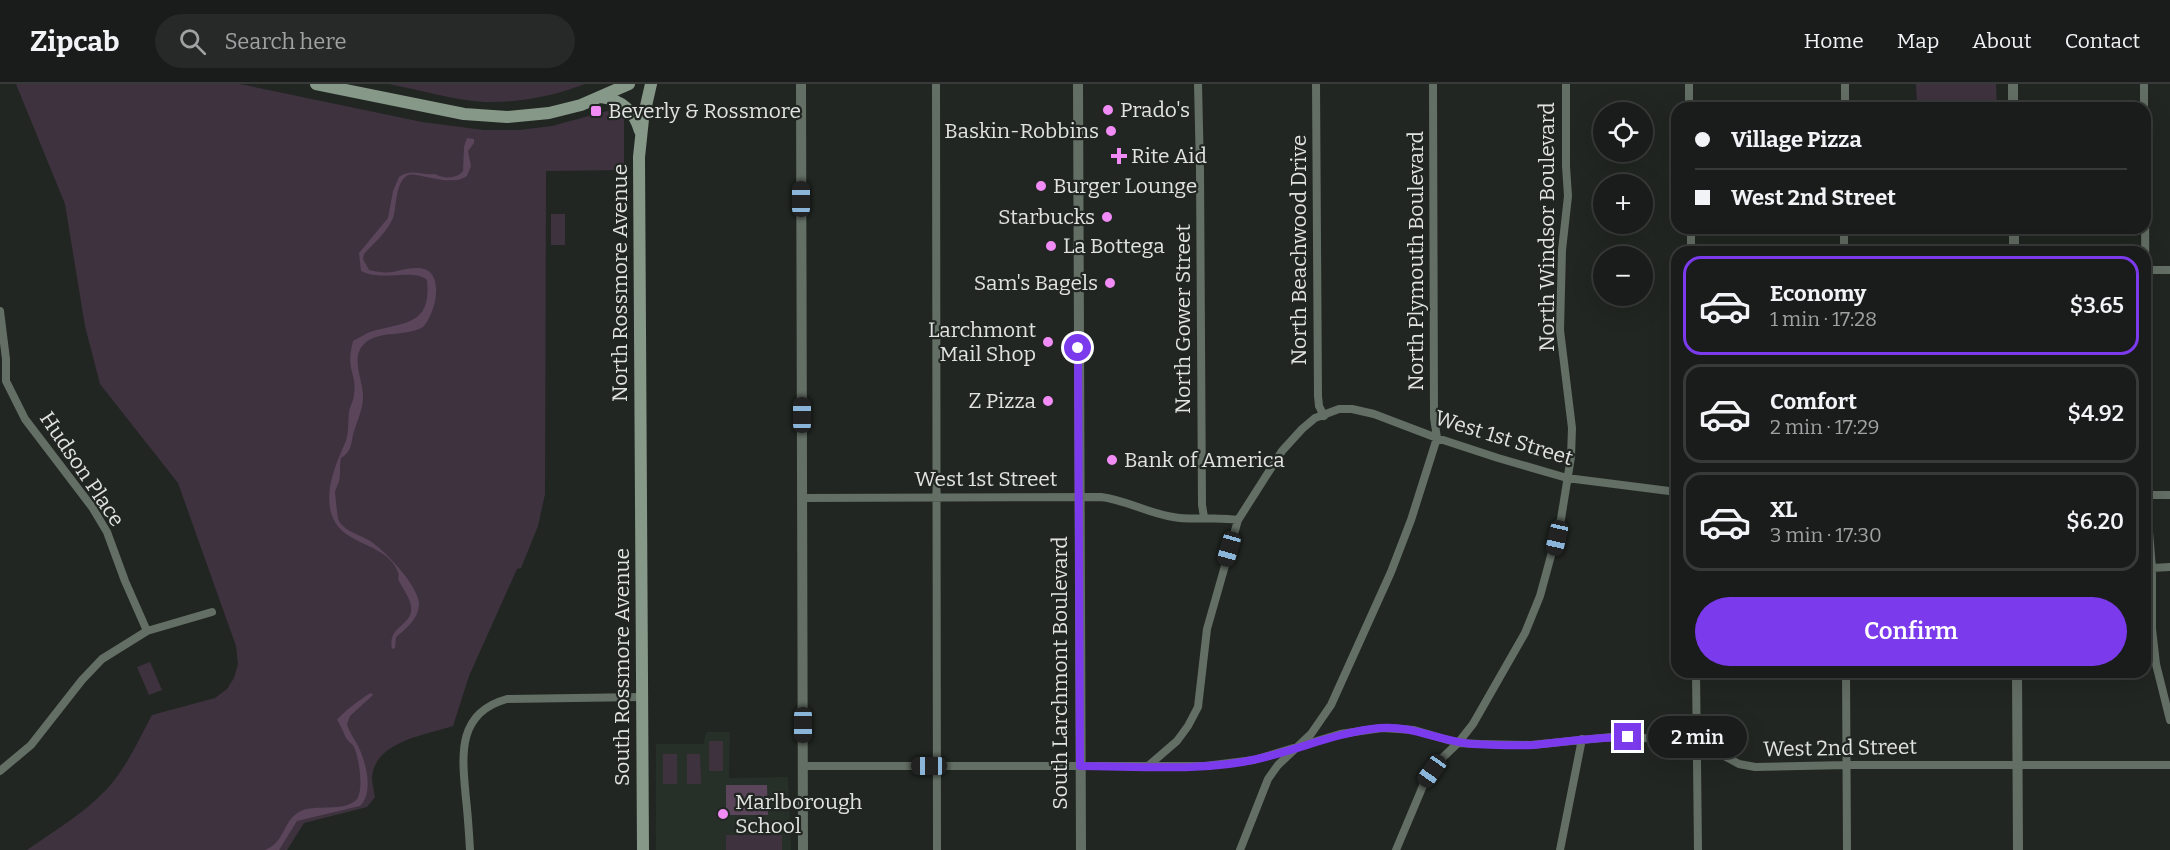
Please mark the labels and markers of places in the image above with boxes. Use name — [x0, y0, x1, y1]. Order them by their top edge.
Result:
place label: Prado's — [1120, 97, 1190, 123]
place label: Beverly & Rossmore — [608, 98, 801, 124]
marker: Prado's — [1101, 103, 1115, 117]
marker: Beverly & Rossmore — [589, 104, 603, 118]
place label: Baskin-Robbins — [944, 118, 1099, 144]
marker: Baskin-Robbins — [1104, 124, 1118, 138]
place label: Rite Aid — [1131, 143, 1207, 169]
marker: Rite Aid — [1112, 149, 1126, 163]
place label: Burger Lounge — [1053, 173, 1197, 199]
marker: Burger Lounge — [1034, 179, 1048, 193]
place label: Starbucks — [998, 204, 1095, 230]
marker: Starbucks — [1100, 210, 1114, 224]
place label: La Bottega — [1063, 233, 1165, 259]
marker: La Bottega — [1044, 239, 1058, 253]
place label: Sam's Bagels — [974, 270, 1098, 296]
marker: Sam's Bagels — [1103, 276, 1117, 290]
place label: Larchmont Mail Shop — [928, 317, 1036, 367]
marker: Larchmont Mail Shop — [1041, 335, 1055, 349]
place label: Z Pizza — [969, 388, 1037, 414]
marker: Z Pizza — [1041, 394, 1055, 408]
place label: Bank of America — [1124, 447, 1285, 473]
marker: Bank of America — [1105, 453, 1119, 467]
place label: Marlborough School — [735, 789, 862, 839]
marker: Marlborough School — [716, 807, 730, 821]

